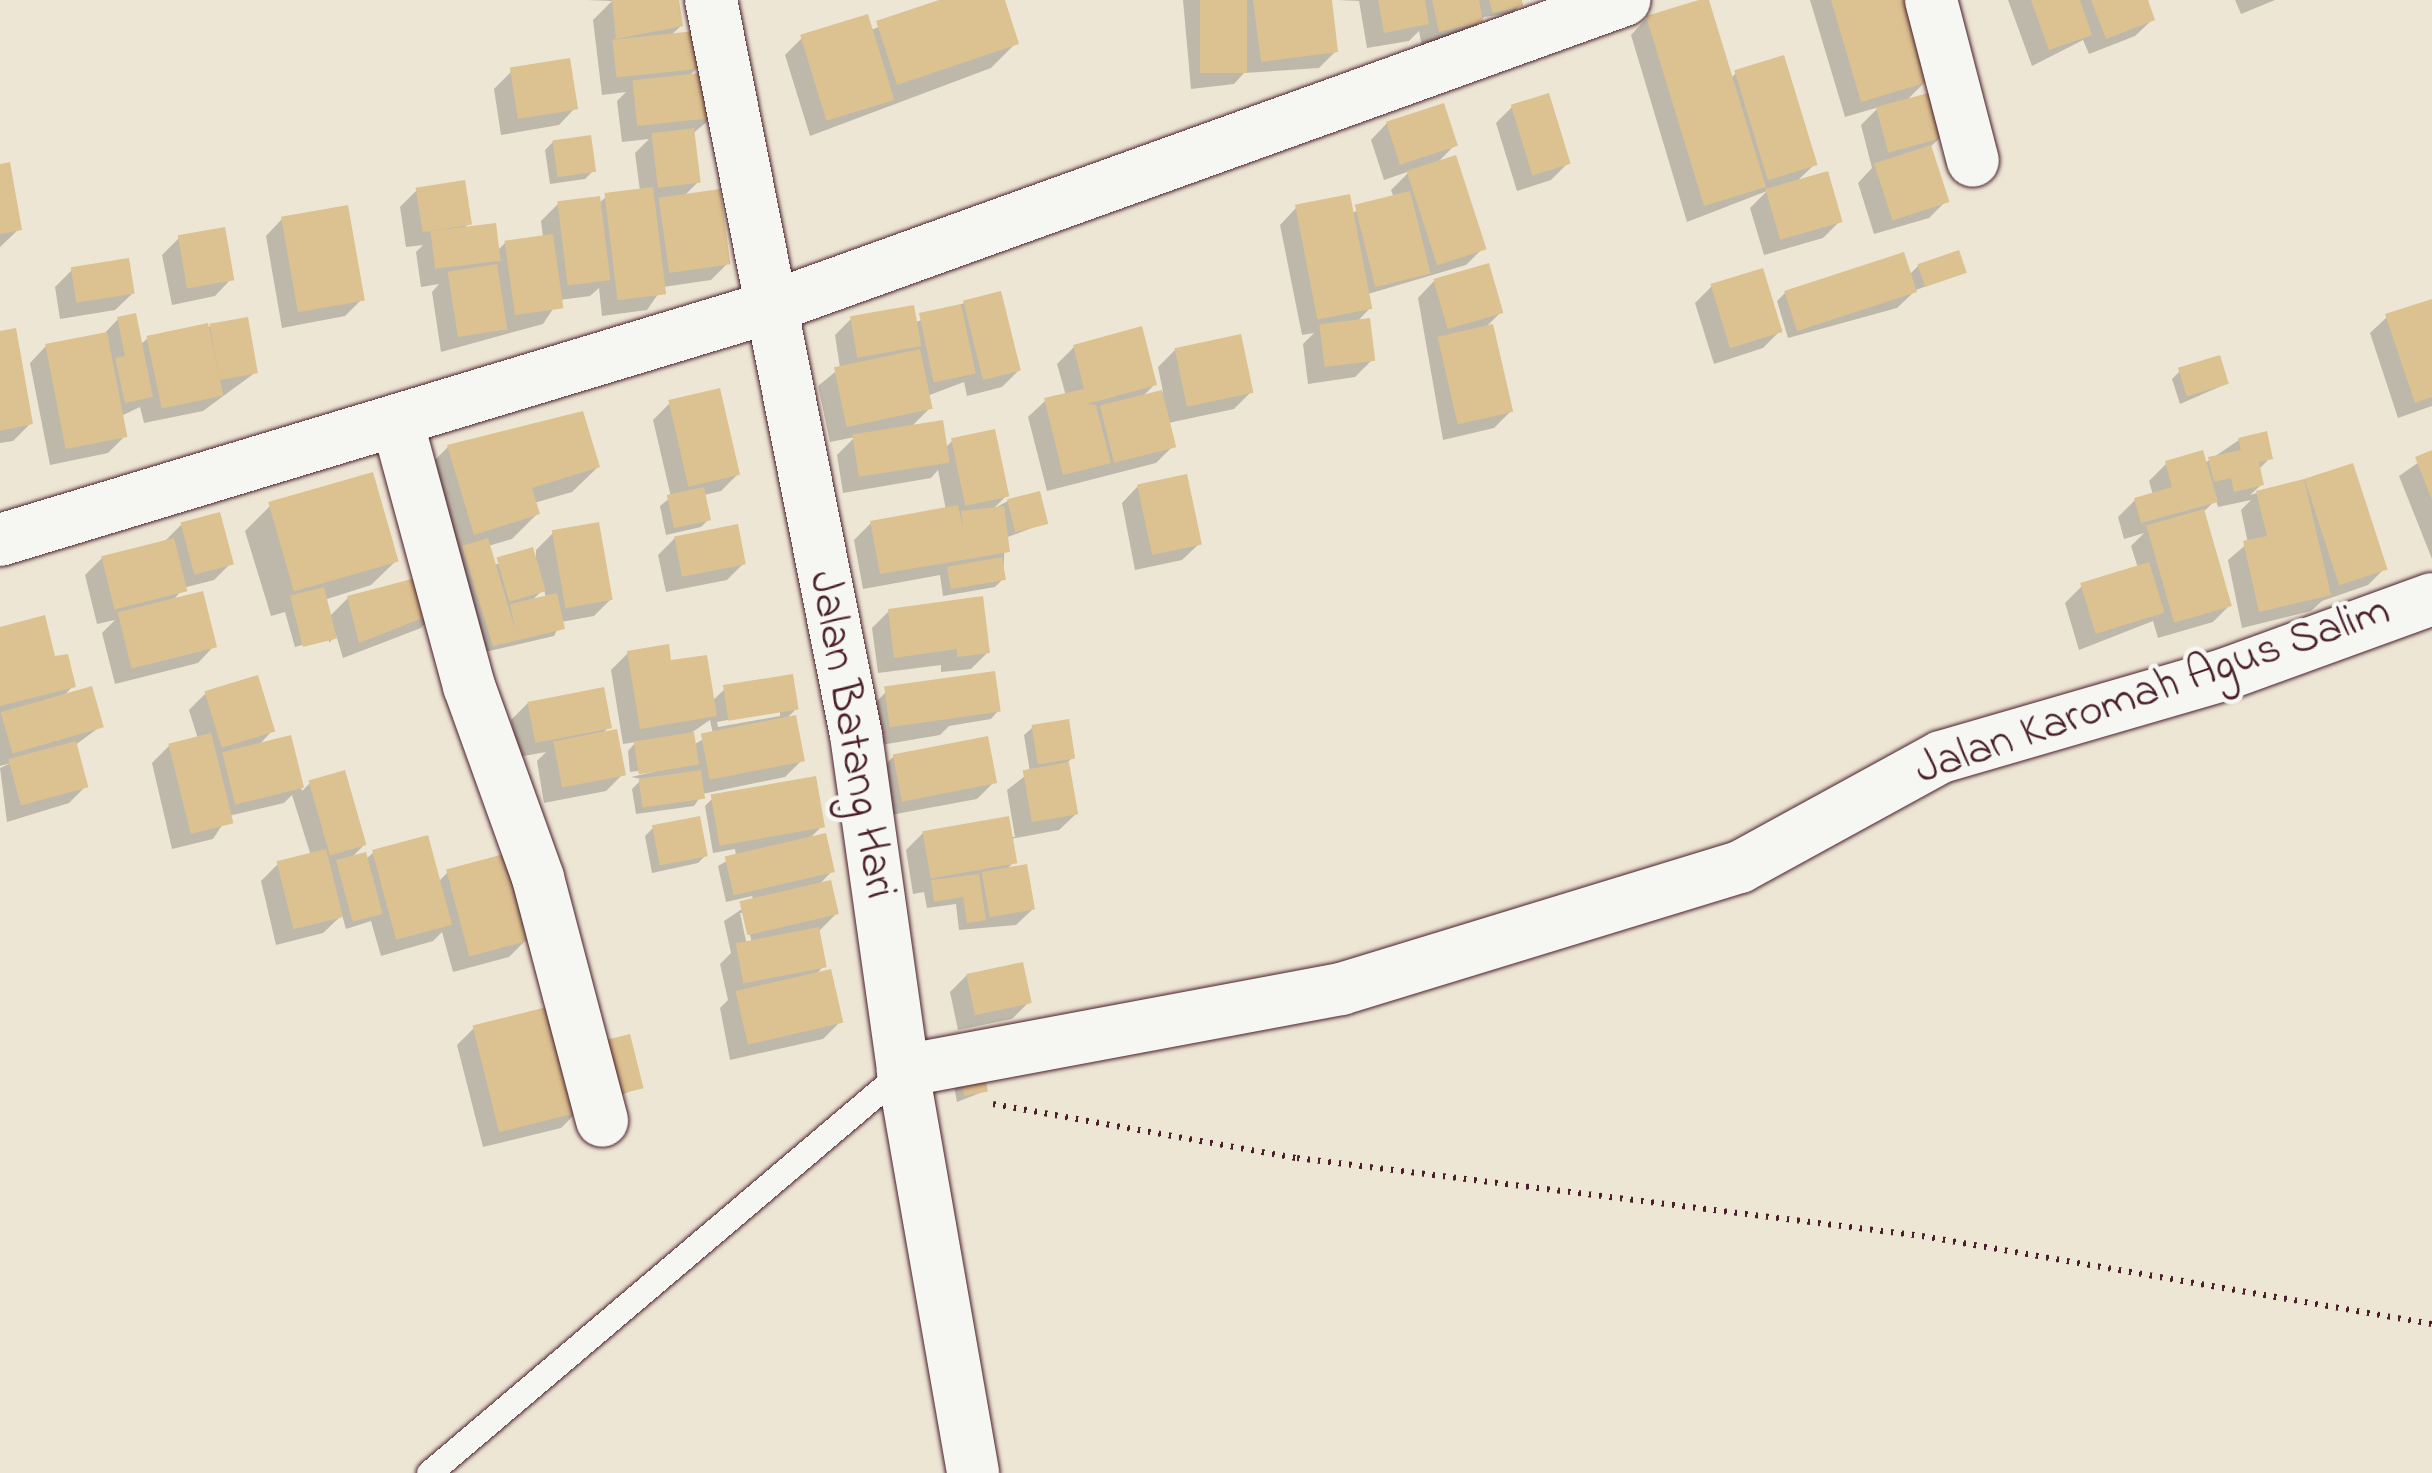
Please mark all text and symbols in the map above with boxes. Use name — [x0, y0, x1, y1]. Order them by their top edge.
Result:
street label: Jalan Batang Hari — [795, 567, 905, 903]
street label: Jalan Karomah Agus Salim — [1909, 585, 2397, 799]

